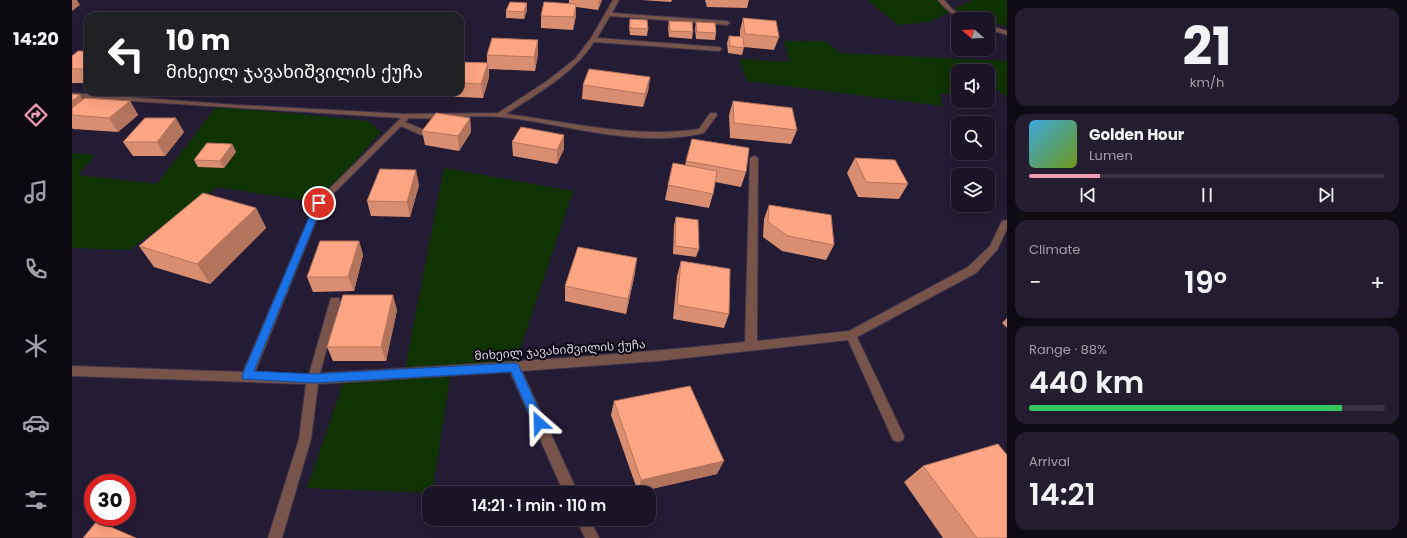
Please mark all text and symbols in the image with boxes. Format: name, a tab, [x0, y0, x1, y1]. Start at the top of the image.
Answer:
text: 21	[1182, 10, 1232, 83]
north arrow	[951, 12, 995, 56]
map controls	[951, 12, 995, 212]
text: 10 m	[166, 21, 230, 60]
text: 14:20	[13, 26, 59, 51]
icon: left	[100, 28, 152, 80]
text: მიხეილ ჯავახიშვილის ქუჩა	[166, 59, 423, 84]
button: sound	[951, 64, 995, 108]
text: km/h	[1190, 73, 1224, 92]
icon: directions	[22, 101, 50, 129]
button: search	[951, 116, 995, 160]
text: Golden Hour	[1089, 124, 1184, 145]
text: Lumen	[1089, 146, 1133, 165]
button: layers	[951, 168, 995, 212]
icon: music	[22, 178, 50, 206]
icon: previous	[1077, 184, 1099, 206]
icon: pause	[1196, 184, 1218, 206]
icon: next	[1315, 184, 1337, 206]
pin	[302, 186, 336, 220]
icon: arrive	[308, 192, 330, 214]
text: Climate	[1029, 240, 1080, 259]
icon: phone	[22, 255, 50, 283]
text: 19°	[1184, 261, 1227, 304]
text: −	[1029, 267, 1041, 298]
text: +	[1370, 267, 1385, 298]
icon: climate	[22, 332, 50, 360]
street label: მიხეილ ჯავახიშვილის ქუჩა	[474, 335, 646, 364]
text: Range · 88%	[1029, 340, 1107, 359]
text: 440 km	[1029, 361, 1144, 404]
position arrow	[518, 402, 560, 444]
icon: car	[22, 409, 50, 437]
text: Arrival	[1029, 452, 1070, 471]
text: 14:21	[1029, 473, 1096, 516]
speed limit sign: 30	[84, 474, 136, 526]
icon: filters	[22, 486, 50, 514]
text: 14:21 · 1 min · 110 m	[472, 495, 606, 516]

